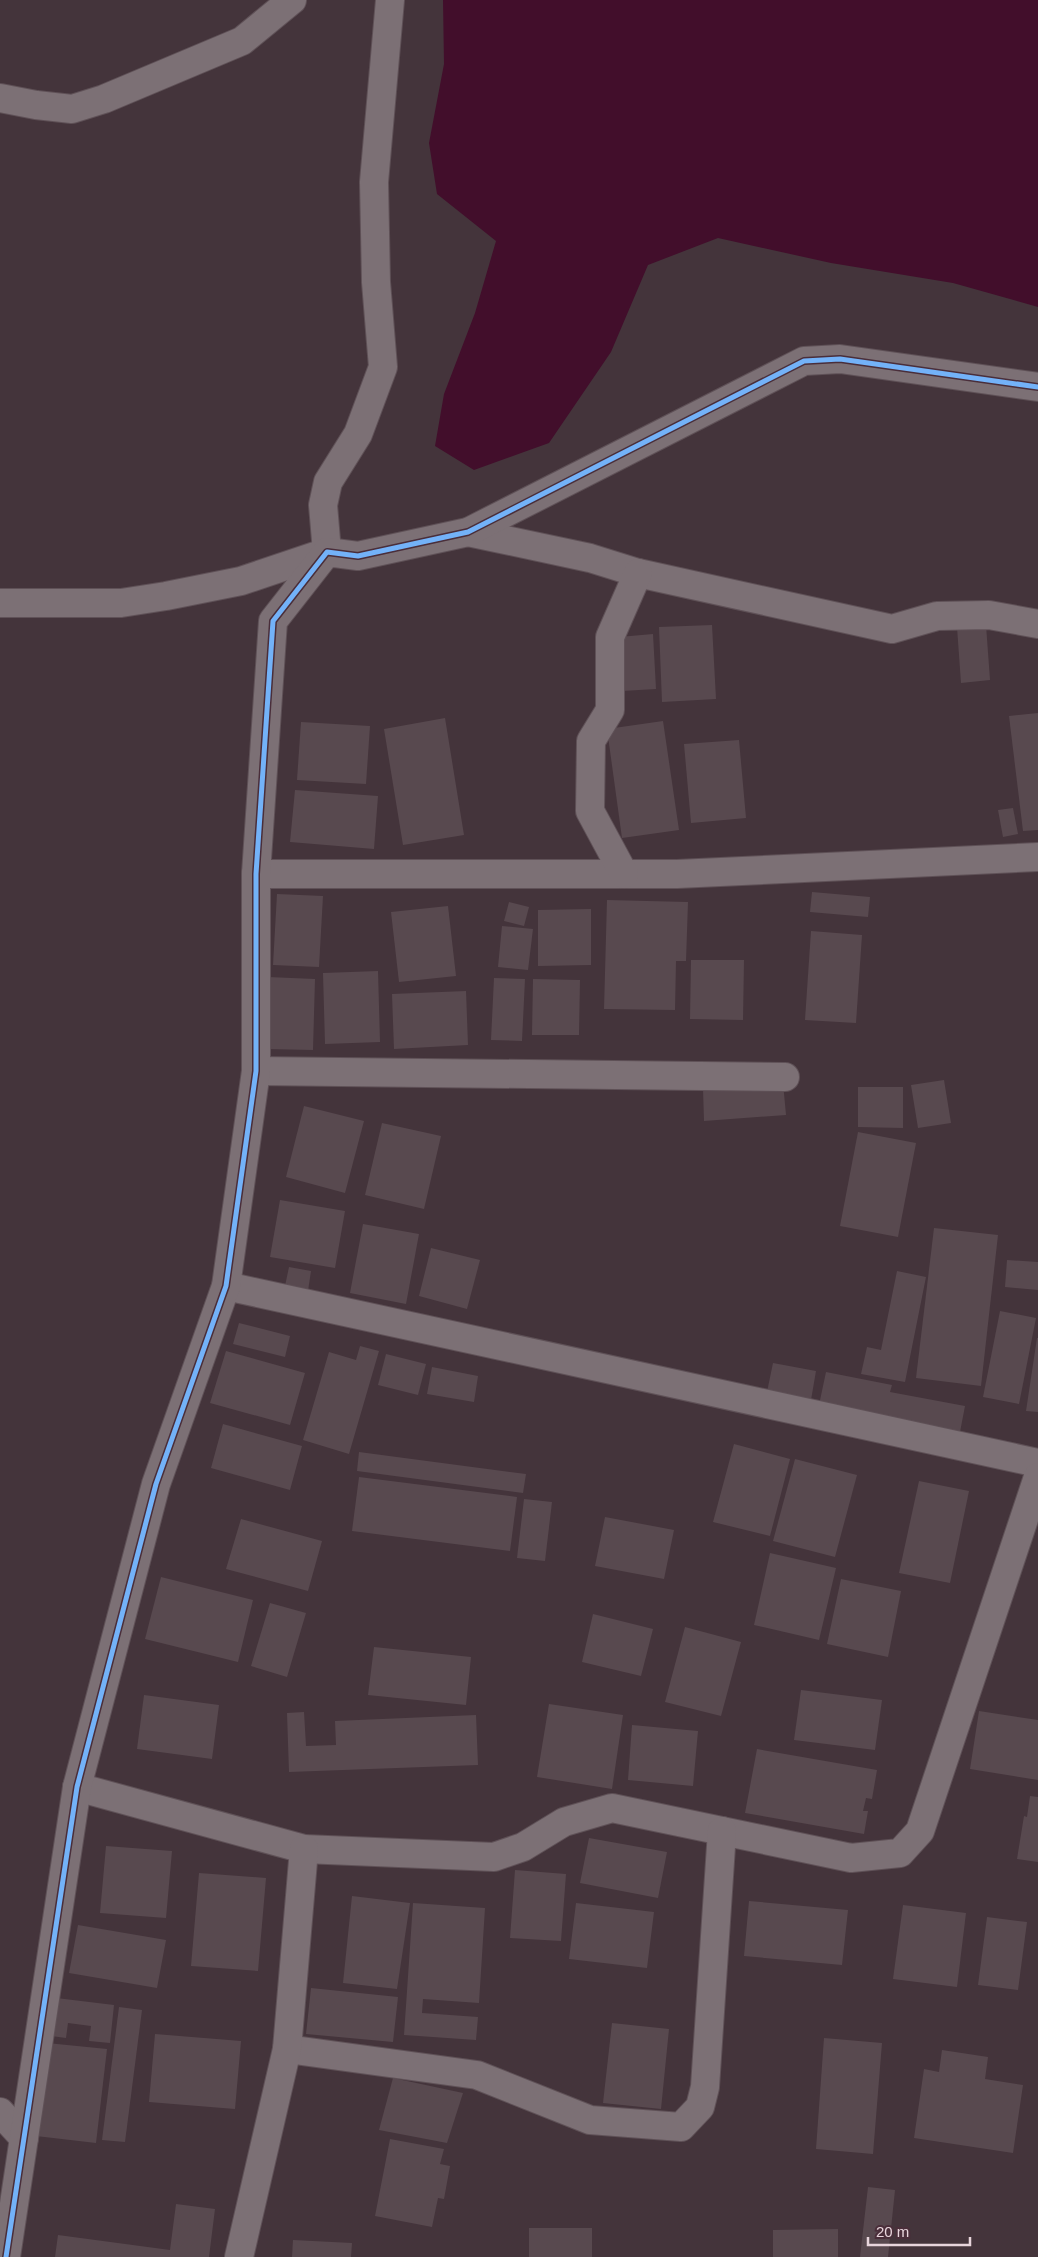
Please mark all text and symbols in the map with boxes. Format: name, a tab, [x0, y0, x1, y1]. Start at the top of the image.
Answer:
scale bar	[868, 2214, 970, 2246]
text: 20 m	[876, 2223, 909, 2240]

